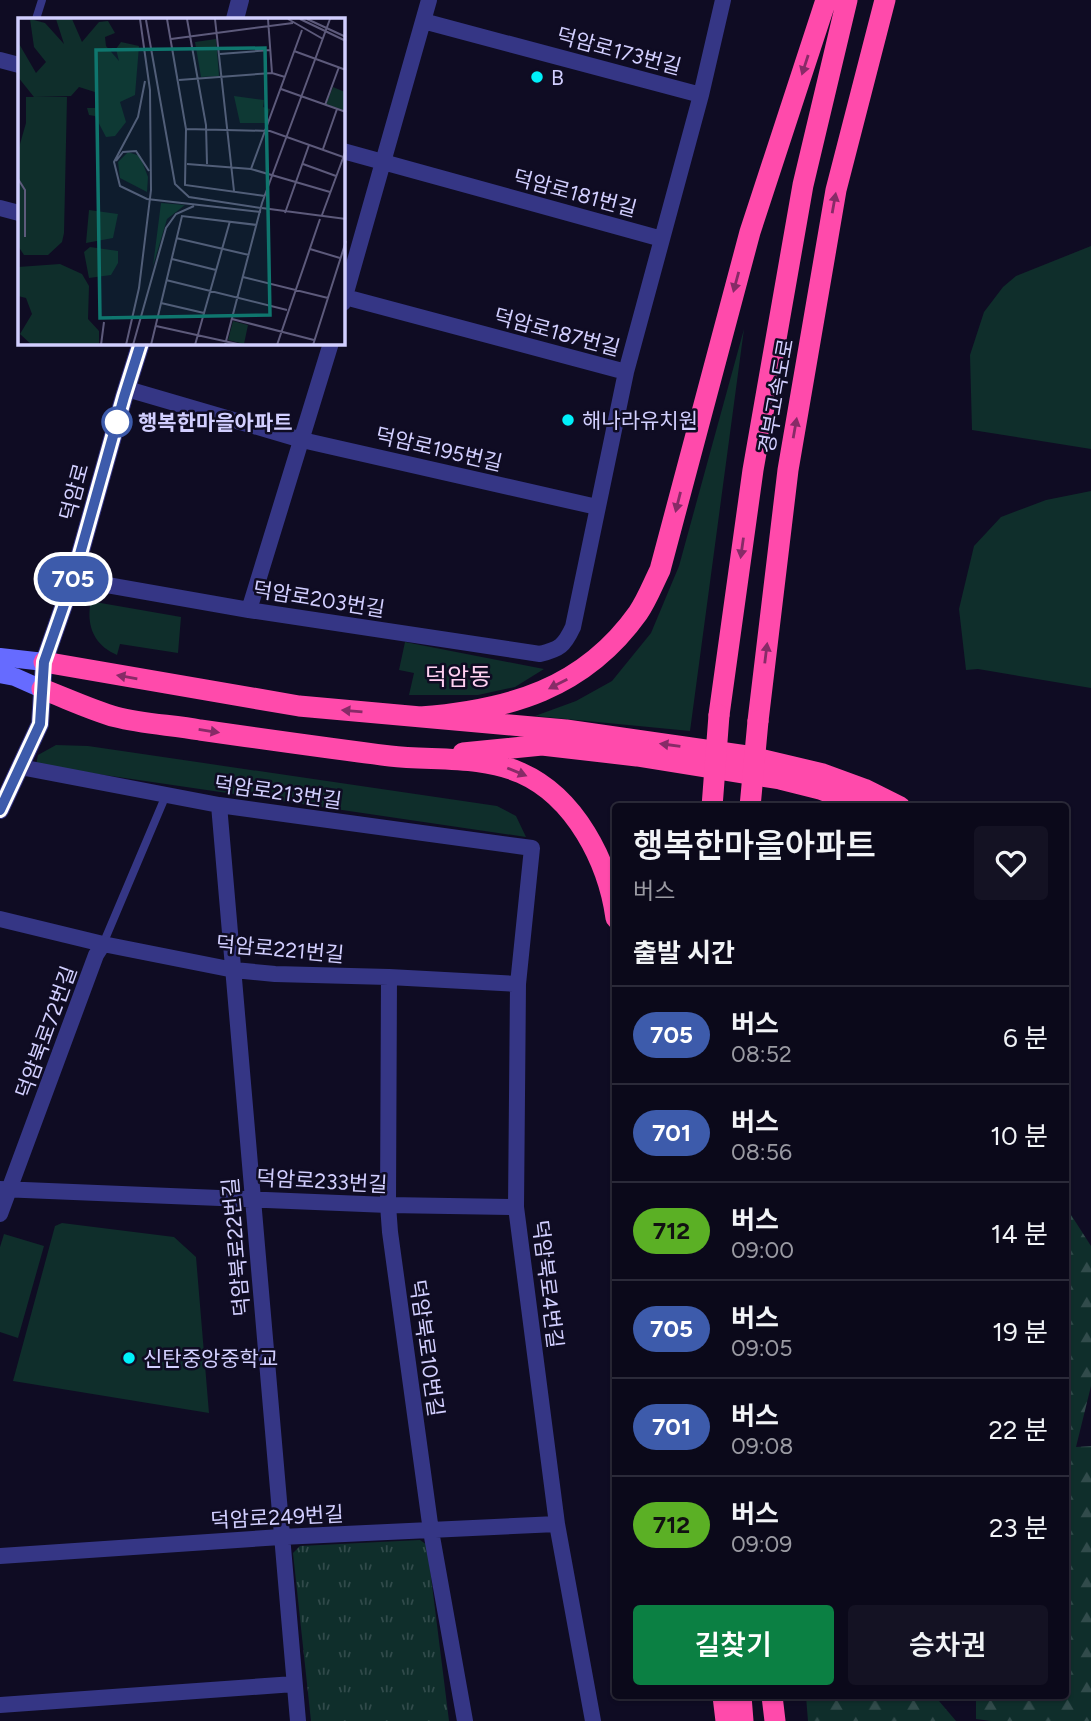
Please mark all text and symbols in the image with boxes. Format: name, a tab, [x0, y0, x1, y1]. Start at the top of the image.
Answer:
inset map	[18, 18, 345, 345]
street label: 덕암로173번길	[554, 22, 684, 80]
one-way arrow	[799, 54, 810, 75]
place label: B	[551, 65, 564, 90]
marker: B	[529, 69, 545, 85]
street label: 덕암로181번길	[511, 165, 639, 221]
one-way arrow	[829, 192, 840, 214]
one-way arrow	[731, 271, 741, 292]
street label: 덕암로187번길	[491, 303, 623, 361]
street label: 경부고속도로	[754, 337, 798, 455]
marker: 행복한마을아파트	[102, 407, 132, 437]
place label: 해나라유치원	[582, 408, 698, 433]
place label: 행복한마을아파트	[138, 410, 293, 435]
marker: 해나라유치원	[560, 412, 576, 428]
one-way arrow	[790, 417, 801, 439]
street label: 덕암로195번길	[373, 422, 505, 476]
street label: 덕암로	[54, 461, 94, 523]
one-way arrow	[672, 491, 683, 513]
one-way arrow	[737, 537, 748, 559]
line badge: 705	[33, 556, 113, 602]
text: 705	[52, 564, 94, 593]
street label: 덕암로203번길	[251, 576, 387, 622]
one-way arrow	[761, 642, 772, 664]
district label: 덕암동	[425, 662, 491, 691]
one-way arrow	[116, 671, 138, 682]
one-way arrow	[548, 679, 568, 690]
one-way arrow	[341, 705, 363, 716]
one-way arrow	[198, 726, 220, 737]
one-way arrow	[659, 739, 681, 750]
one-way arrow	[507, 767, 528, 778]
street label: 덕암로213번길	[213, 771, 343, 813]
text: 행복한마을아파트	[633, 826, 876, 865]
button: heart	[974, 826, 1048, 900]
text: 버스	[633, 877, 675, 905]
street label: 덕암로221번길	[215, 931, 345, 967]
text: 출발 시간	[633, 937, 735, 969]
street label: 덕암북로72번길	[10, 962, 82, 1102]
text: 버스	[731, 1008, 779, 1040]
text: 705	[650, 1020, 693, 1049]
text: 6 분	[1003, 1022, 1048, 1054]
text: 08:52	[731, 1040, 792, 1068]
text: 버스	[731, 1106, 779, 1138]
text: 701	[652, 1118, 691, 1147]
text: 10 분	[990, 1120, 1048, 1152]
text: 08:56	[731, 1138, 792, 1166]
street label: 덕암로233번길	[256, 1165, 388, 1197]
street label: 덕암북로22번길	[217, 1176, 255, 1318]
text: 버스	[731, 1204, 779, 1236]
text: 712	[653, 1216, 690, 1245]
street label: 덕암북로4번길	[528, 1218, 568, 1350]
text: 14 분	[991, 1218, 1048, 1250]
text: 09:00	[731, 1236, 794, 1264]
street label: 덕암북로10번길	[405, 1278, 449, 1418]
text: 버스	[731, 1302, 779, 1334]
text: 705	[650, 1314, 693, 1343]
text: 19 분	[992, 1316, 1048, 1348]
text: 09:05	[731, 1334, 793, 1362]
place label: 신탄중앙중학교	[143, 1346, 278, 1371]
marker: 신탄중앙중학교	[121, 1350, 137, 1366]
text: 버스	[731, 1400, 779, 1432]
text: 701	[652, 1412, 691, 1441]
text: 22 분	[989, 1414, 1048, 1446]
text: 09:08	[731, 1432, 793, 1460]
text: 버스	[731, 1498, 779, 1530]
street label: 덕암로249번길	[210, 1501, 344, 1533]
text: 712	[653, 1510, 690, 1539]
text: 23 분	[989, 1512, 1048, 1544]
text: 09:09	[731, 1530, 792, 1558]
button: 길찾기	[633, 1605, 834, 1685]
button: 승차권	[848, 1605, 1048, 1685]

